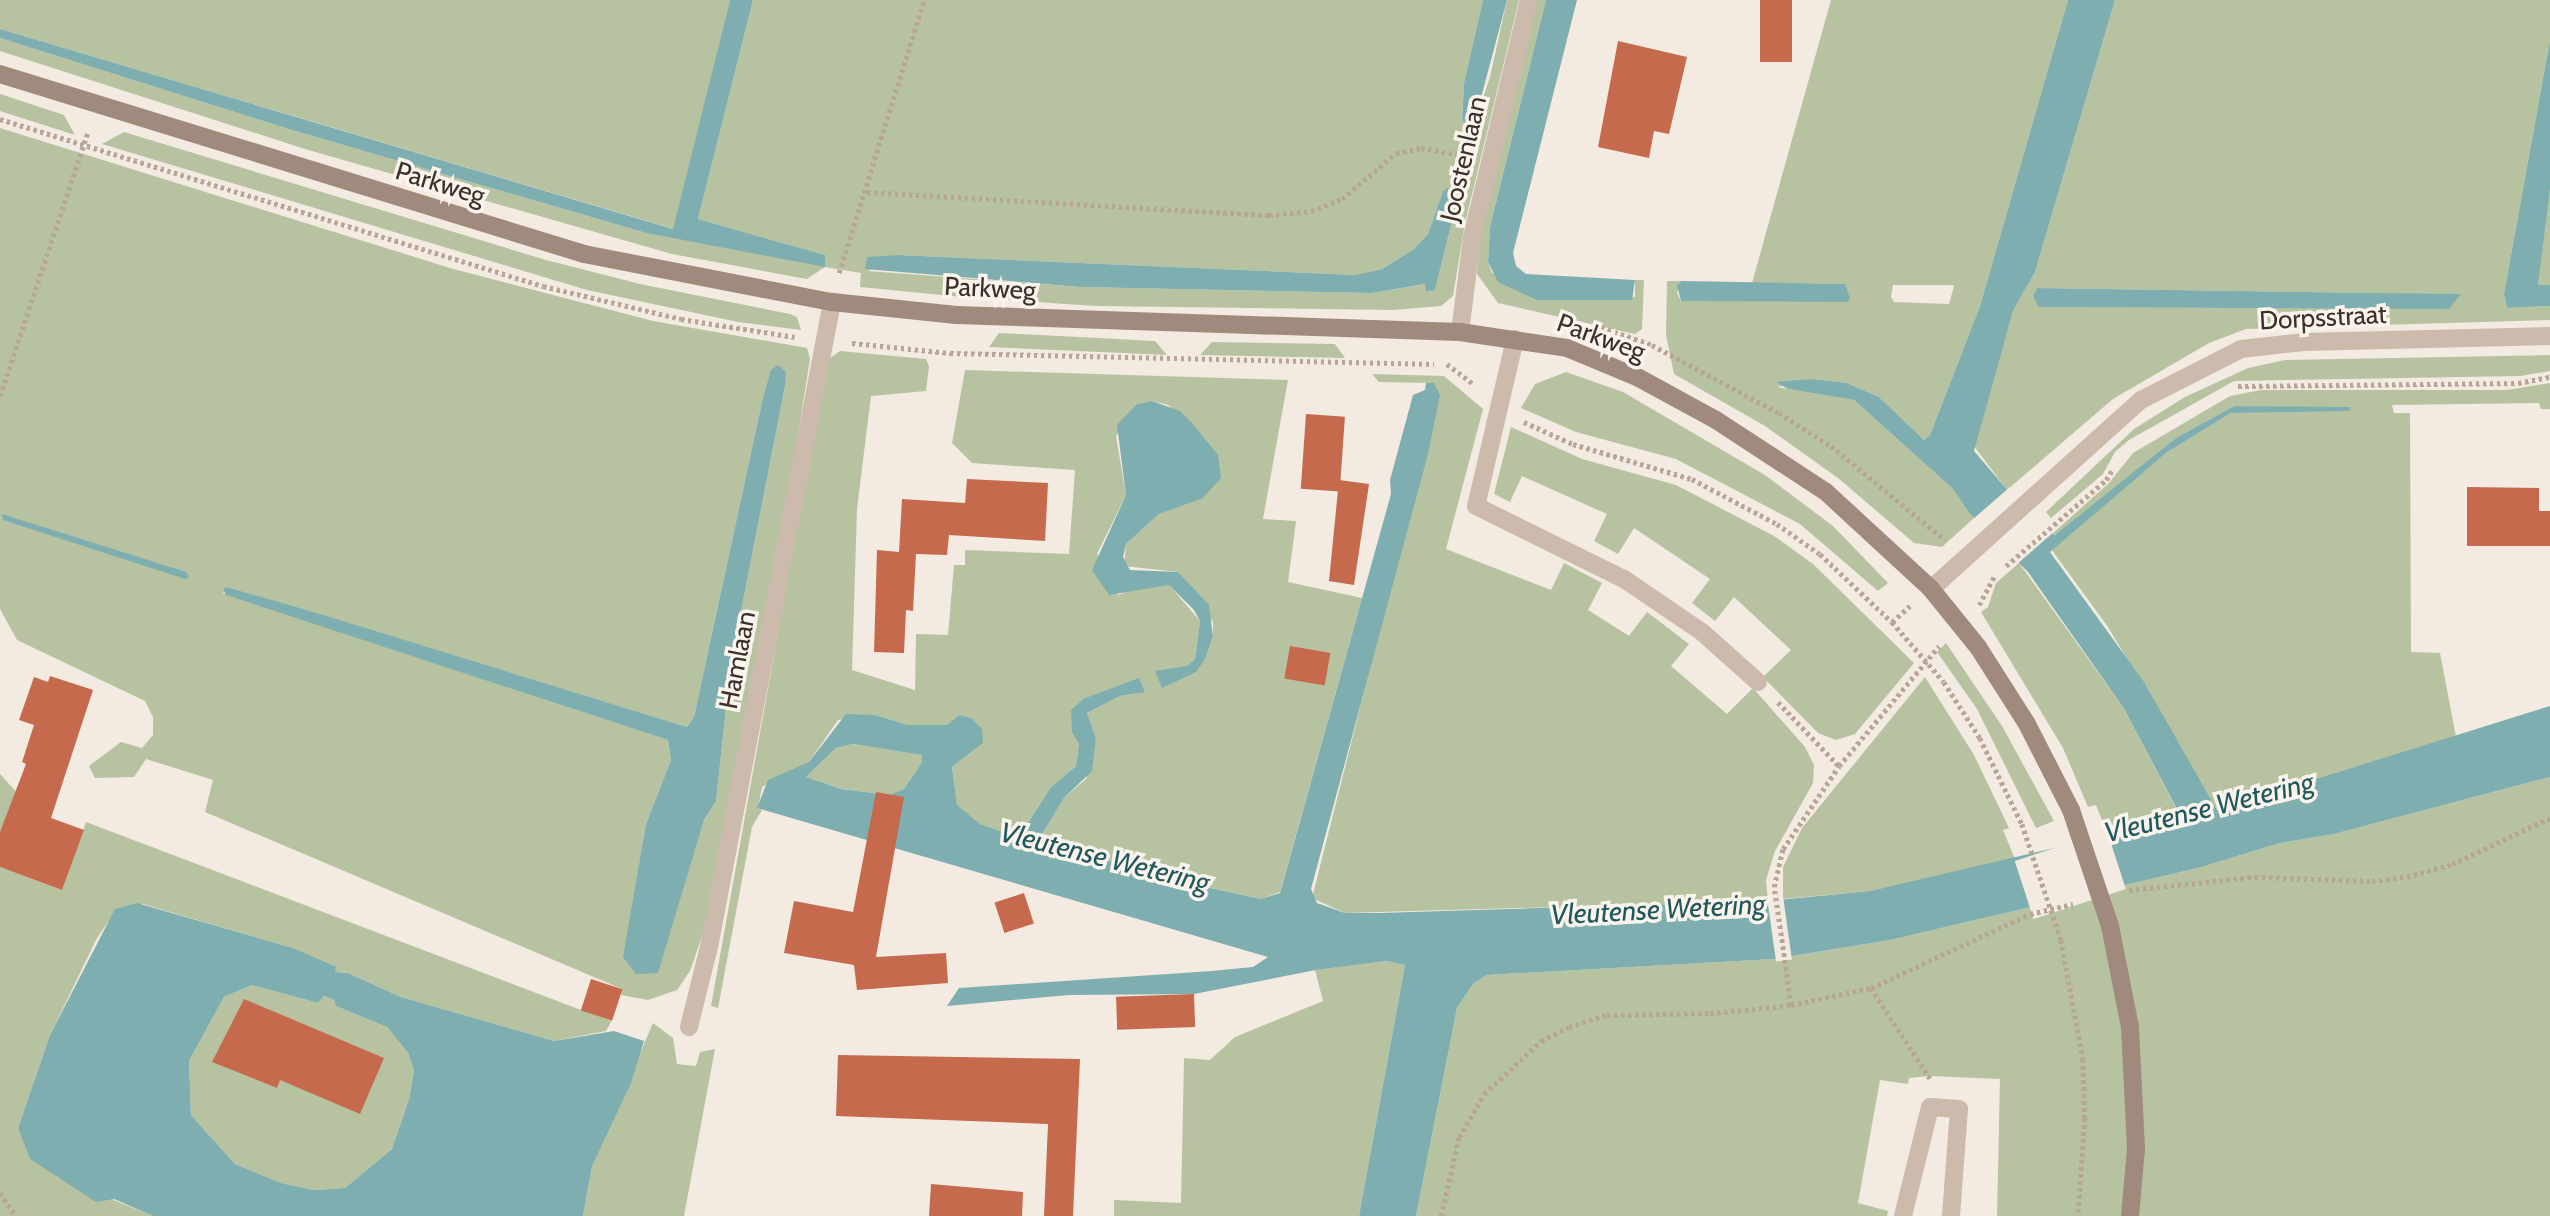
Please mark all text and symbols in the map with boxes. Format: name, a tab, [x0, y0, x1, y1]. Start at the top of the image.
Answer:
street label: Joostenlaan	[1434, 93, 1494, 225]
street label: Parkweg	[392, 156, 488, 212]
street label: Parkweg	[943, 271, 1037, 307]
street label: Dorpsstraat	[2259, 299, 2387, 337]
street label: Parkweg	[1553, 308, 1649, 368]
street label: Hamlaan	[713, 608, 763, 712]
water label: Vleutense Wetering	[2101, 765, 2317, 849]
water label: Vleutense Wetering	[997, 815, 1213, 899]
water label: Vleutense Wetering	[1550, 887, 1766, 931]

